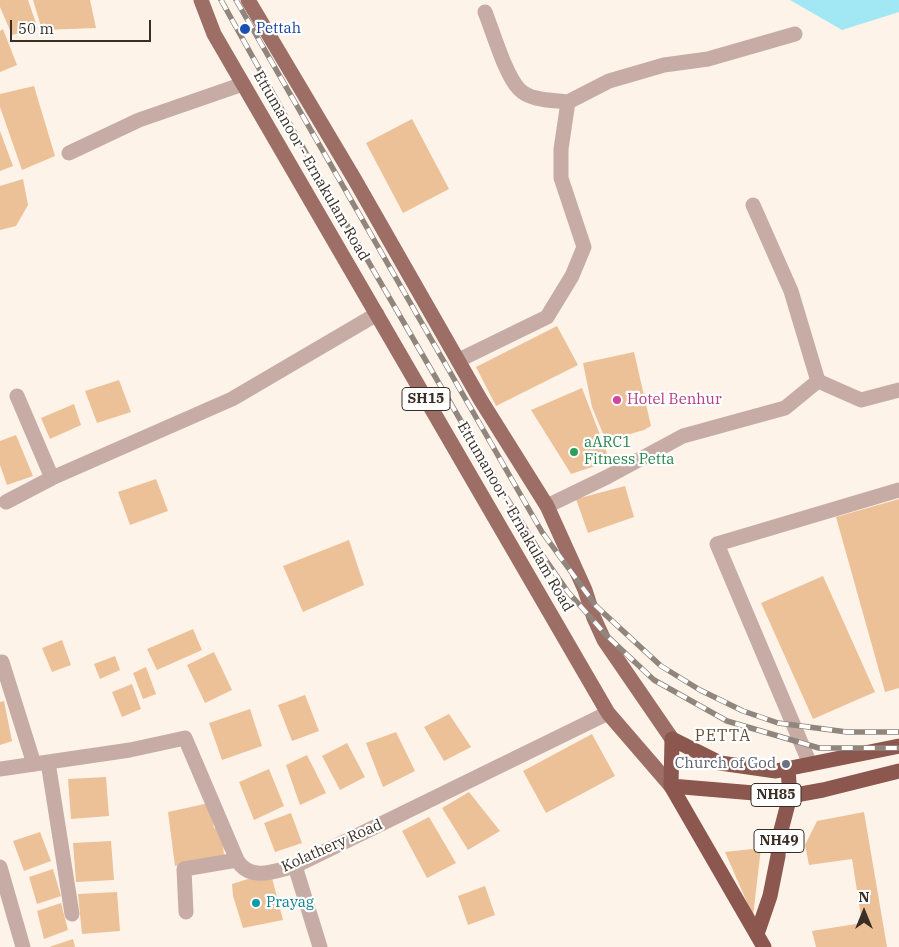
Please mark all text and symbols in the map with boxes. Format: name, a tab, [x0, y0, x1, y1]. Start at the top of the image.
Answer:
scale bar	[12, 10, 154, 42]
text: 50 m	[18, 19, 54, 38]
place label: Pettah	[256, 20, 301, 38]
marker: Pettah	[238, 22, 252, 36]
street label: Ettumanoor - Ernakulam Road	[249, 68, 373, 264]
road number: SH15	[402, 388, 450, 410]
place label: Hotel Benhur	[627, 391, 722, 409]
marker: Hotel Benhur	[611, 394, 623, 406]
street label: Ettumanoor - Ernakulam Road	[453, 419, 577, 615]
place label: aARC1 Fitness Petta	[584, 434, 674, 469]
marker: aARC1 Fitness Petta	[568, 446, 580, 458]
district label: PETTA	[694, 726, 752, 746]
place label: Church of God	[675, 755, 776, 773]
marker: Church of God	[780, 758, 792, 770]
road number: NH85	[751, 784, 801, 806]
street label: Kolathery Road	[279, 816, 385, 876]
road number: NH49	[754, 829, 804, 852]
north arrow	[839, 887, 889, 937]
text: N	[858, 888, 870, 906]
place label: Prayag	[266, 894, 314, 912]
marker: Prayag	[250, 897, 262, 909]

